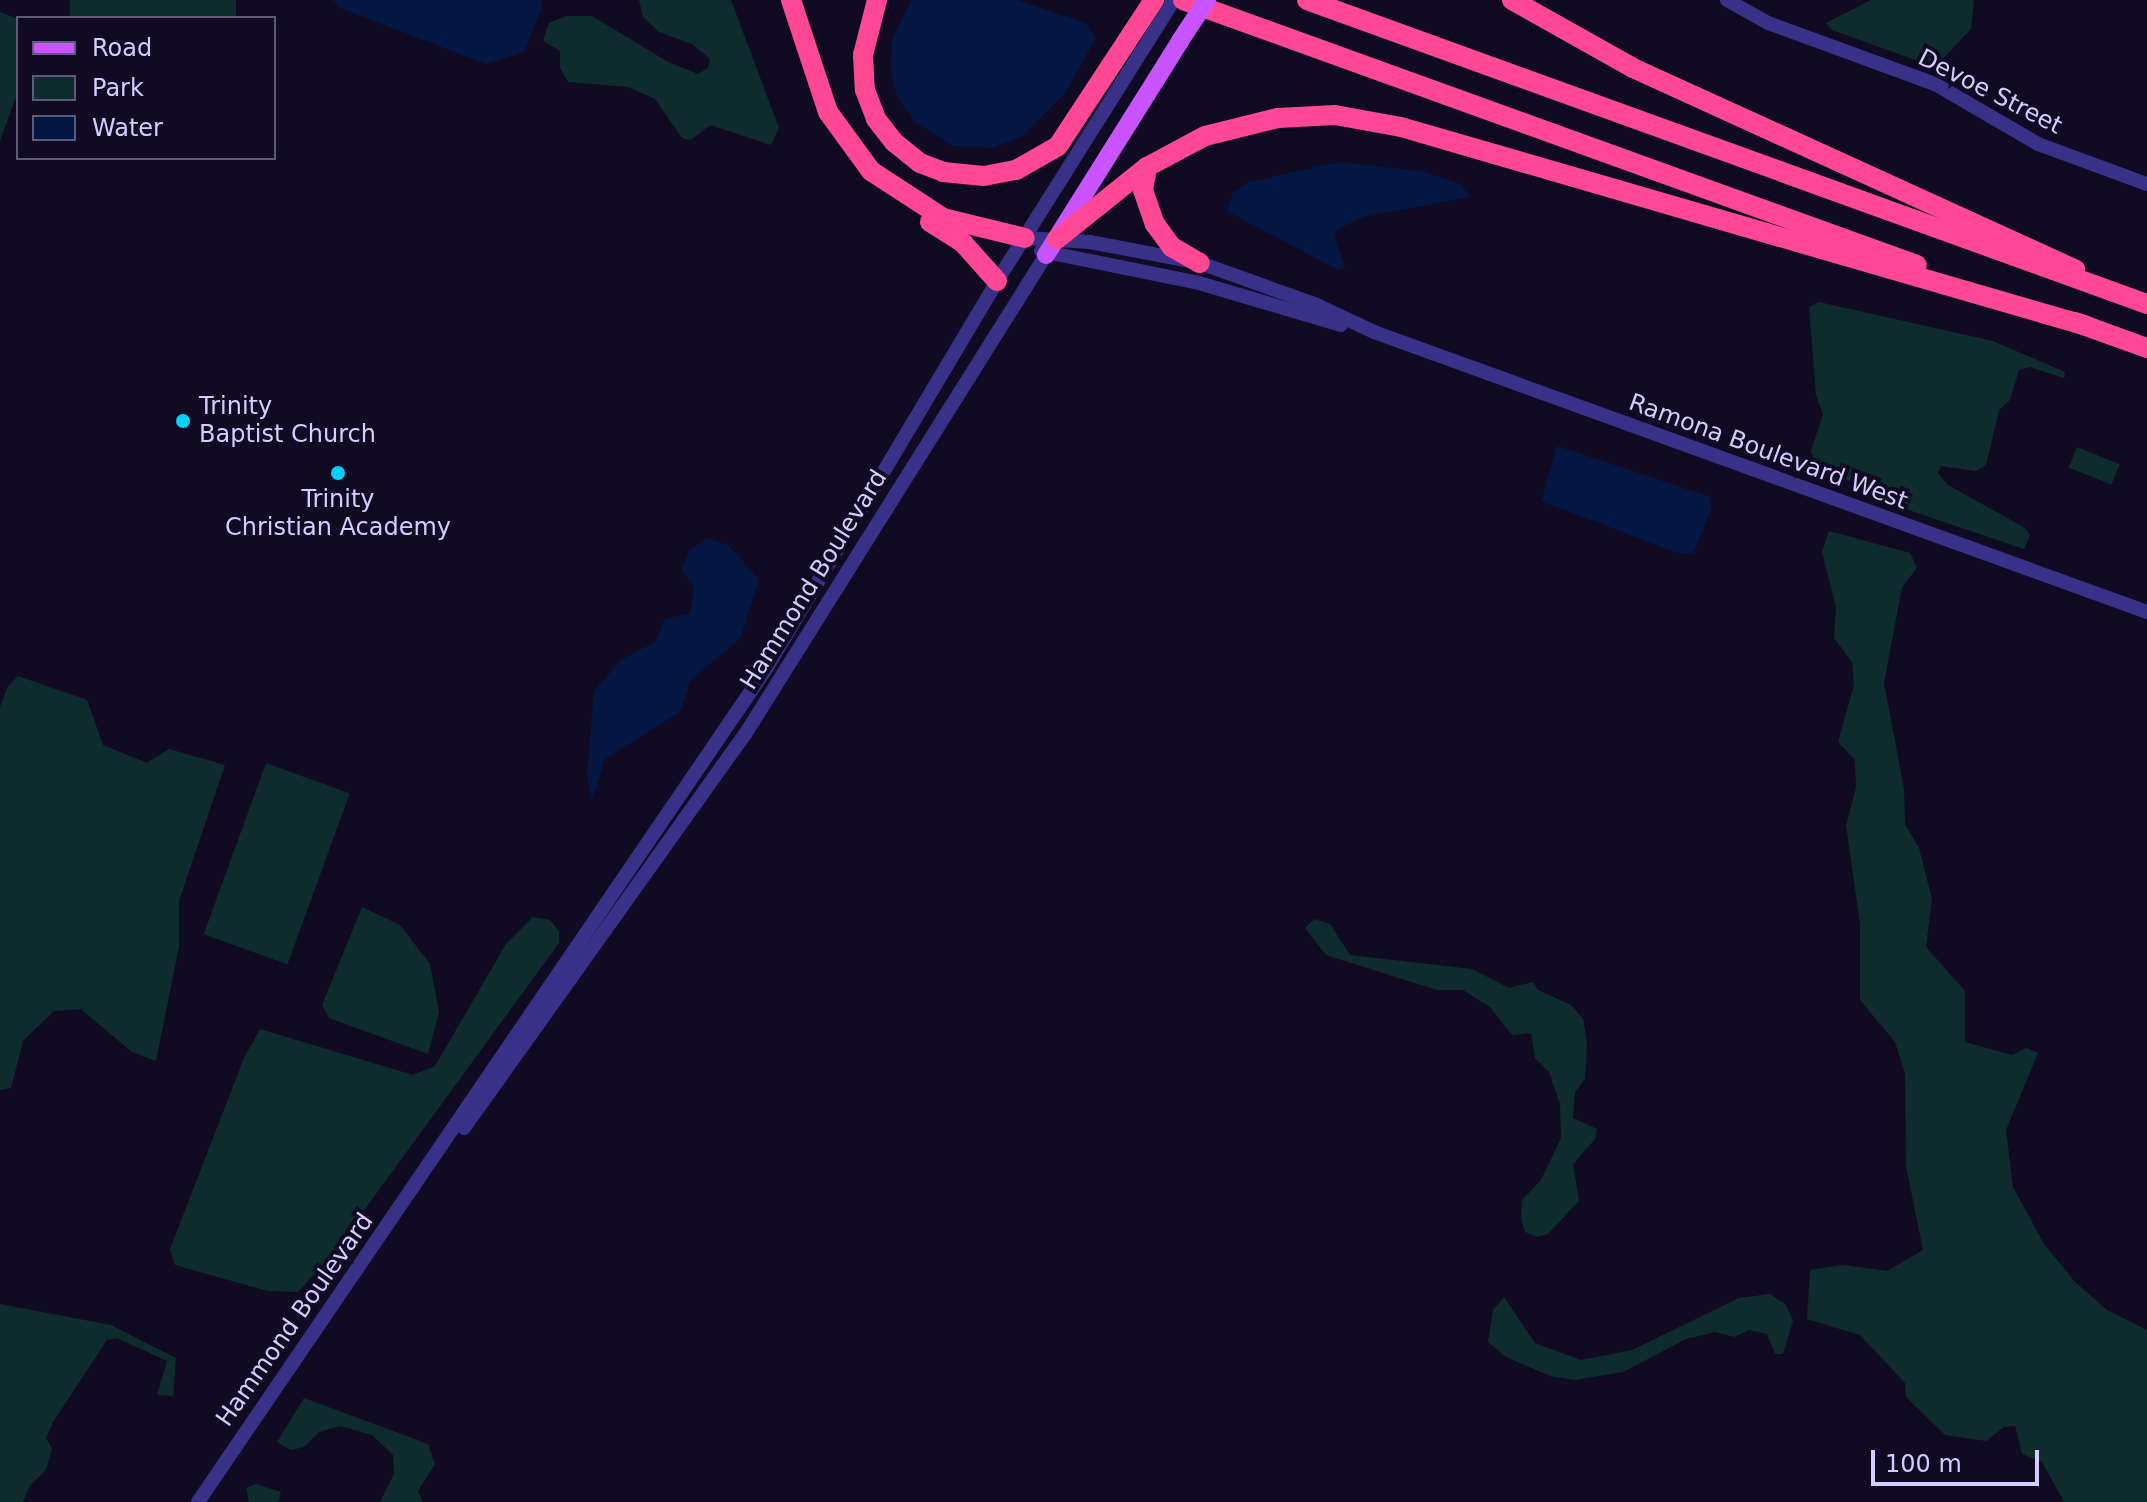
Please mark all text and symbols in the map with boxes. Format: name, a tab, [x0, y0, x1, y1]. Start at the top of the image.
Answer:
legend	[16, 16, 276, 160]
text: Road	[92, 34, 152, 62]
street label: Devoe Street	[1913, 43, 2067, 141]
text: Park	[92, 74, 144, 102]
text: Water	[92, 114, 163, 142]
street label: Ramona Boulevard West	[1625, 388, 1911, 516]
place label: Trinity Baptist Church	[199, 393, 376, 449]
marker: Trinity Baptist Church	[174, 412, 192, 430]
marker: Trinity Christian Academy	[329, 464, 347, 482]
street label: Hammond Boulevard	[735, 465, 893, 695]
place label: Trinity Christian Academy	[225, 486, 451, 542]
street label: Hammond Boulevard	[210, 1208, 380, 1432]
scale bar	[1875, 1434, 2043, 1484]
text: 100 m	[1885, 1450, 1962, 1478]

